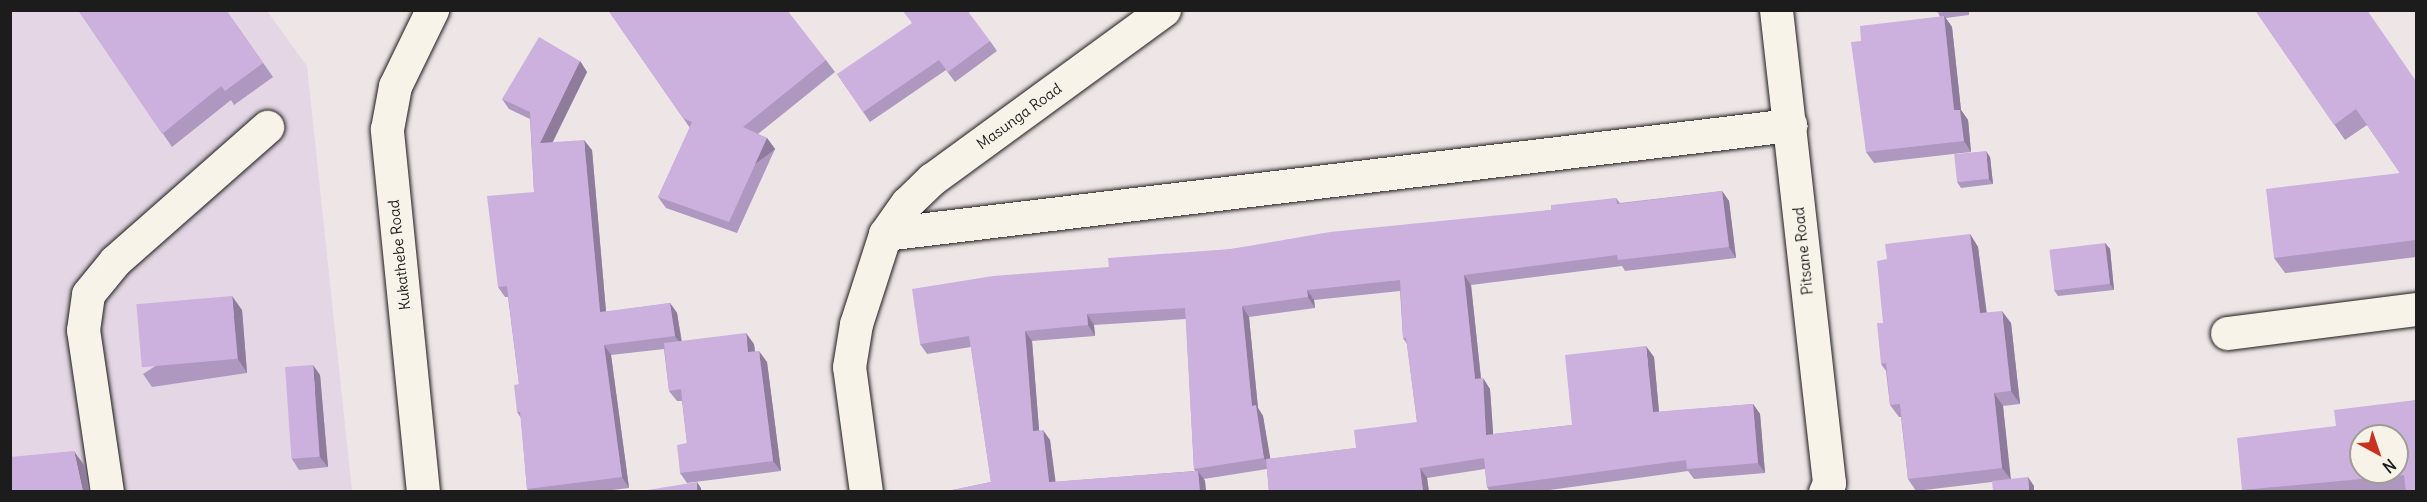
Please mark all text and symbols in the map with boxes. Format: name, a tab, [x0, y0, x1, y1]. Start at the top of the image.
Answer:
street label: Masunga Road	[973, 79, 1065, 153]
street label: Kukathebe Road	[384, 199, 414, 311]
street label: Pitsane Road	[1789, 206, 1817, 296]
north arrow	[2349, 424, 2409, 484]
text: N	[2379, 455, 2400, 477]

